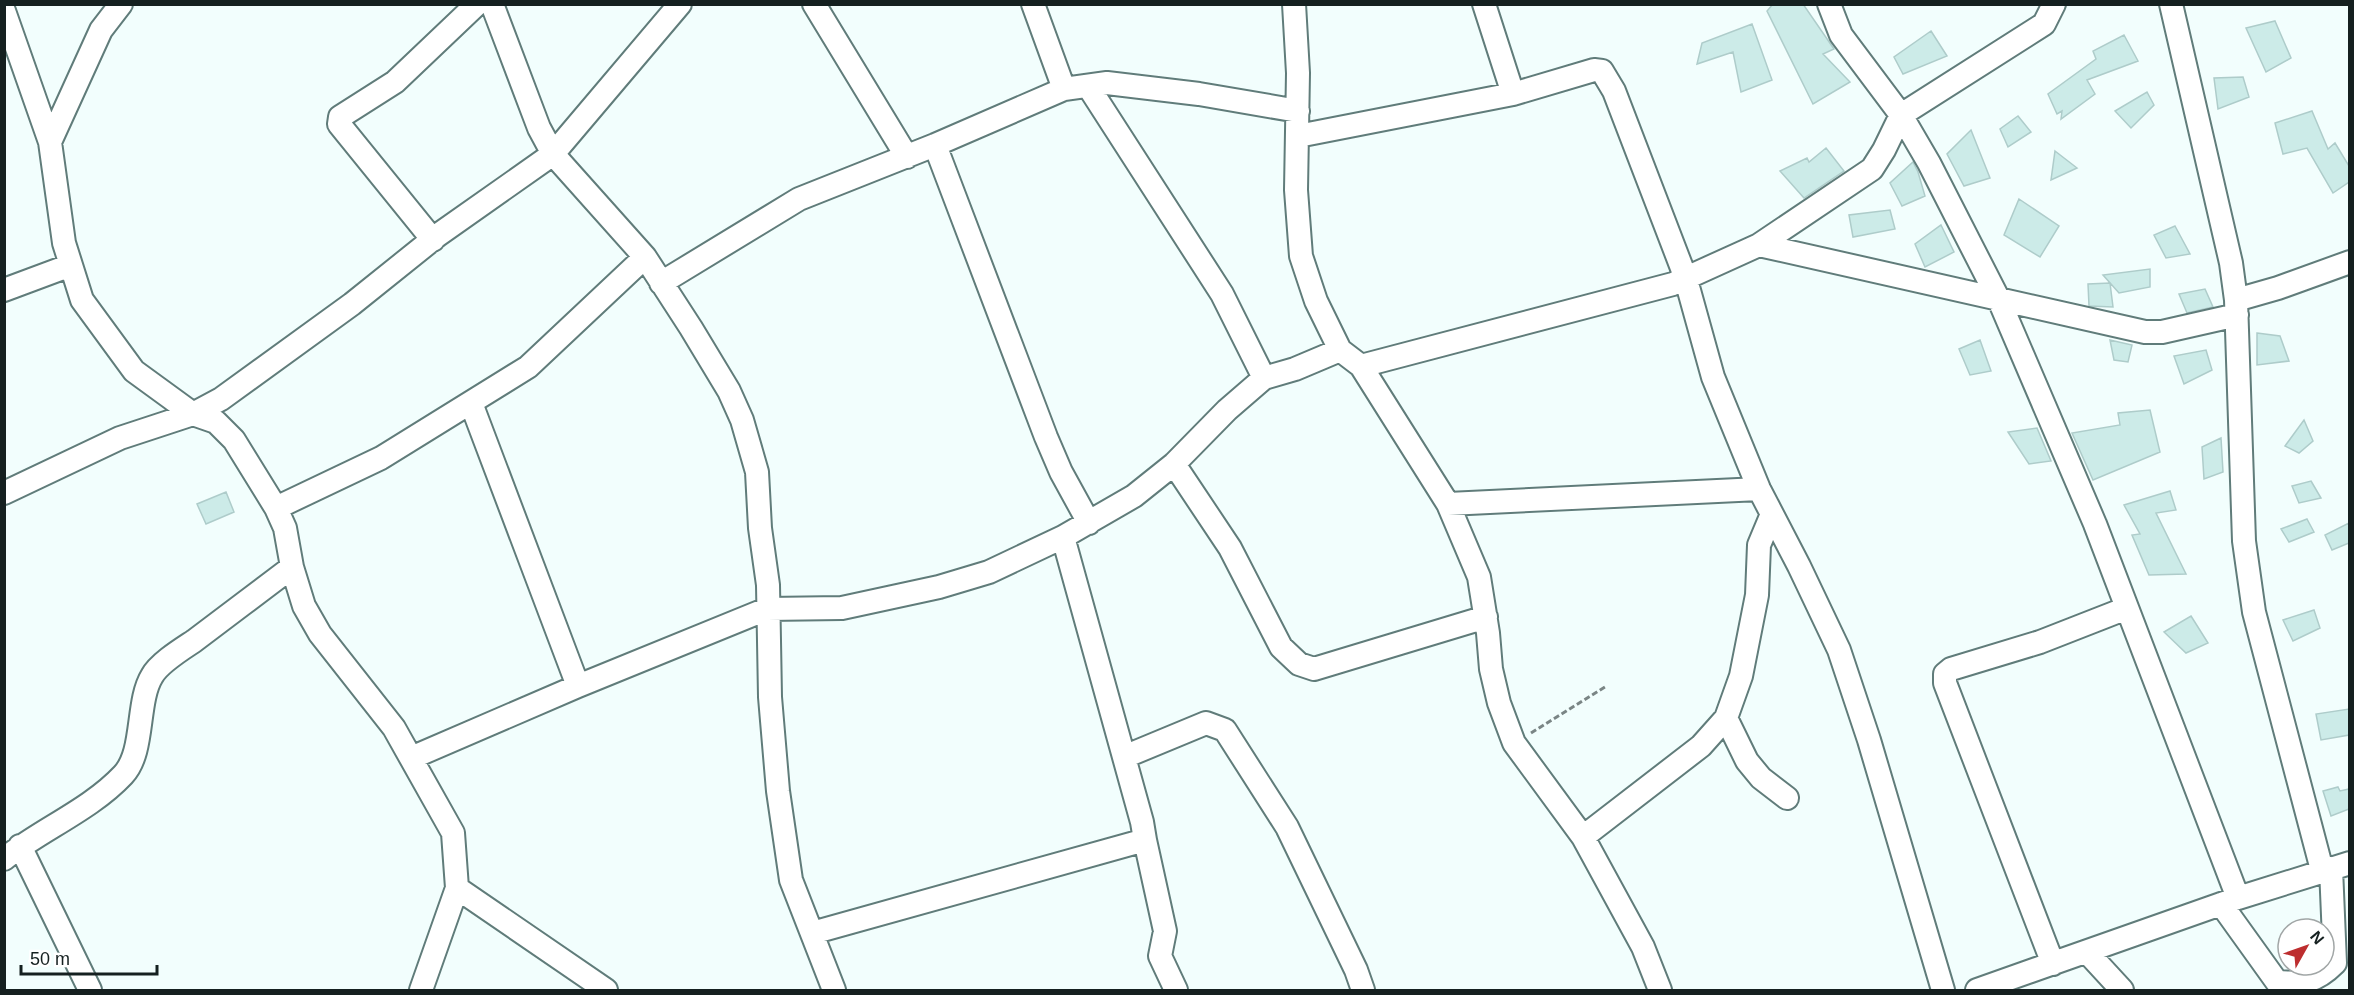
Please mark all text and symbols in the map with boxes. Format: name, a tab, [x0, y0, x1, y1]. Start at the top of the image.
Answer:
north arrow	[2276, 917, 2336, 977]
text: N	[2307, 928, 2327, 948]
scale bar	[21, 938, 158, 976]
text: 50 m	[30, 949, 70, 969]

